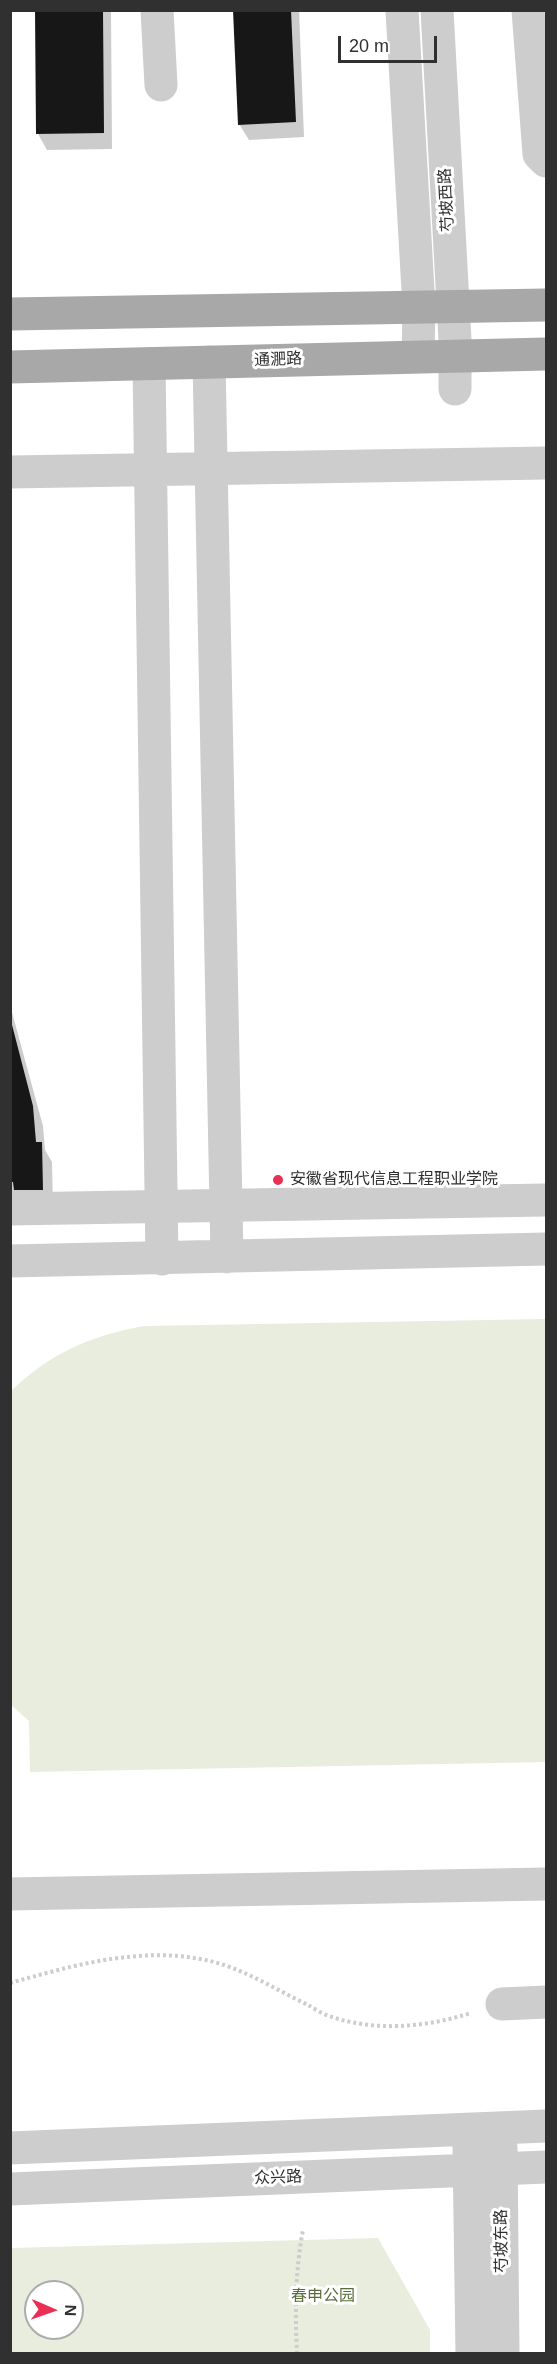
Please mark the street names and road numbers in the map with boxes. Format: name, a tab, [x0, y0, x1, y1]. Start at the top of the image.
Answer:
street label: 芍坡西路	[436, 168, 458, 232]
street label: 通淝路	[254, 350, 302, 370]
street label: 众兴路	[254, 2168, 302, 2188]
street label: 芍坡东路	[492, 2209, 512, 2273]

